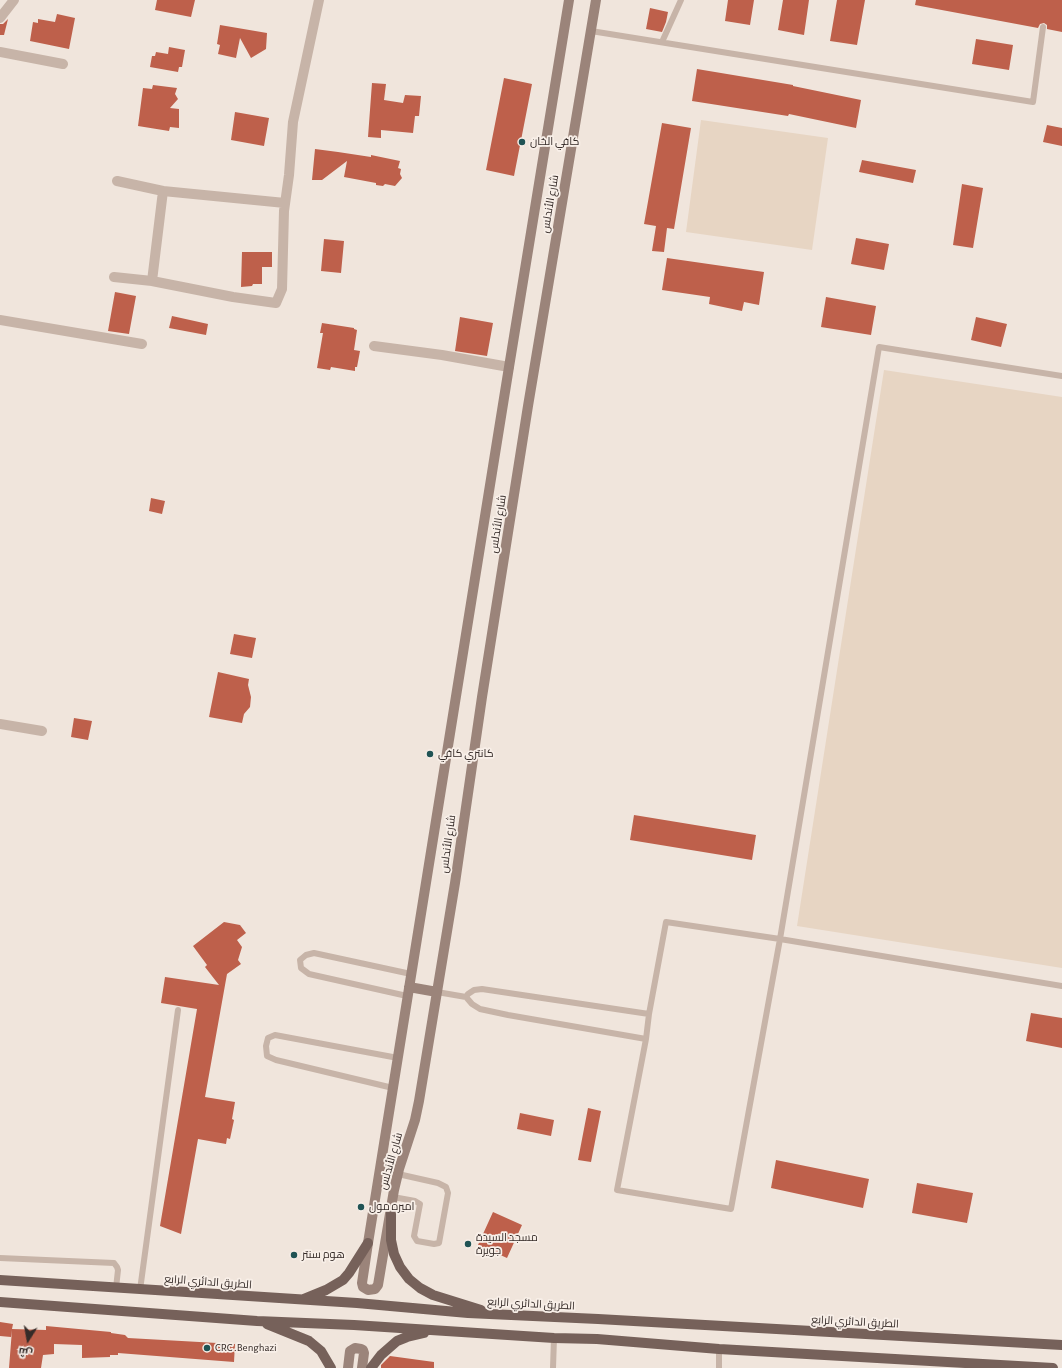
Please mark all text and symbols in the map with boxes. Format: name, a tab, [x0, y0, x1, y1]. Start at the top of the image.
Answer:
place label: كافي الخان	[530, 135, 579, 149]
marker: كافي الخان	[517, 137, 527, 147]
street label: شارع الأندلس	[538, 174, 562, 234]
street label: شارع الأندلس	[487, 494, 509, 554]
place label: كانتري كافي	[438, 747, 494, 761]
marker: كانتري كافي	[425, 749, 435, 759]
street label: شارع الأندلس	[437, 814, 459, 874]
street label: شارع الأندلس	[377, 1131, 405, 1191]
place label: اميره مول	[369, 1200, 415, 1214]
marker: اميره مول	[356, 1202, 366, 1212]
place label: مسجد السيدة جويرة	[476, 1231, 538, 1257]
marker: مسجد السيدة جويرة	[463, 1239, 473, 1249]
place label: هوم سنتر	[302, 1248, 345, 1262]
marker: هوم سنتر	[289, 1250, 299, 1260]
street label: الطريق الدائري الرابع	[164, 1272, 252, 1292]
street label: الطريق الدائري الرابع	[487, 1295, 575, 1313]
street label: الطريق الدائري الرابع	[811, 1313, 899, 1331]
north arrow	[8, 1320, 48, 1360]
place label: CRC .Benghazi	[215, 1341, 277, 1355]
marker: CRC .Benghazi	[202, 1343, 212, 1353]
text: ش	[18, 1346, 34, 1359]

